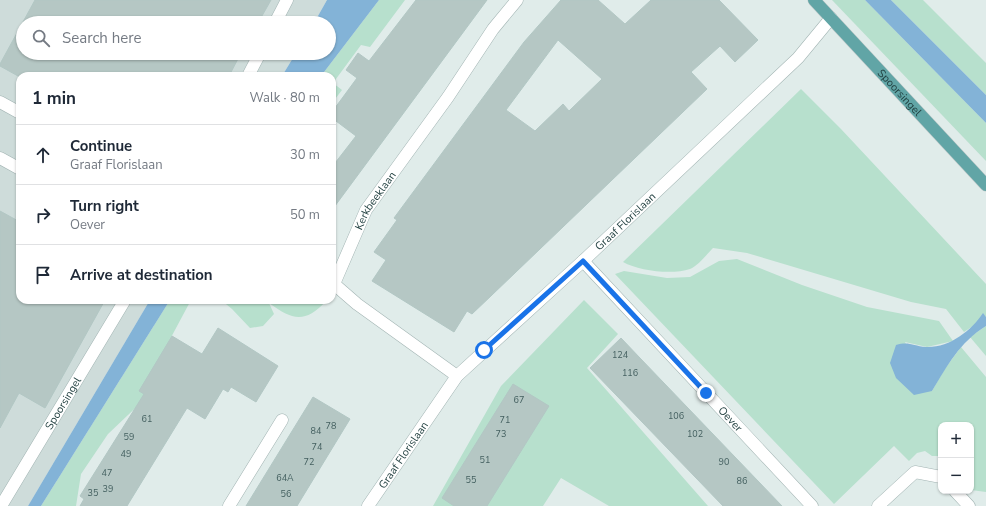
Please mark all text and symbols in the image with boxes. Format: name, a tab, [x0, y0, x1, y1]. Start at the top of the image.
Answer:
search box	[16, 16, 336, 60]
icon: search	[30, 27, 52, 49]
text: Search here	[62, 28, 142, 48]
street label: Spoorsingel	[874, 66, 926, 120]
text: 1 min	[32, 87, 76, 110]
text: Walk · 80 m	[249, 89, 320, 107]
text: Continue	[70, 136, 132, 156]
icon: ahead	[32, 144, 54, 166]
text: 30 m	[290, 146, 320, 164]
text: Graaf Florislaan	[70, 156, 163, 174]
street label: Kerkbeeklaan	[351, 169, 400, 232]
street label: Graaf Florislaan	[592, 189, 659, 254]
text: Turn right	[70, 196, 139, 216]
icon: right	[32, 204, 54, 226]
text: 50 m	[290, 206, 320, 224]
text: Oever	[70, 216, 105, 234]
icon: arrive	[32, 264, 54, 286]
text: Arrive at destination	[70, 265, 213, 285]
route start	[475, 341, 493, 359]
house number: 124	[612, 349, 629, 361]
house number: 116	[622, 367, 638, 379]
street label: Spoorsingel	[42, 374, 85, 433]
route end	[697, 384, 715, 402]
house number: 67	[514, 394, 524, 406]
street label: Oever	[715, 403, 746, 435]
house number: 106	[668, 410, 684, 422]
house number: 61	[142, 413, 152, 425]
house number: 71	[500, 414, 510, 426]
street label: Graaf Florislaan	[375, 419, 432, 492]
house number: 78	[326, 420, 336, 432]
map controls	[938, 422, 974, 494]
button: +	[938, 422, 974, 458]
house number: 84	[311, 425, 322, 437]
house number: 73	[496, 428, 506, 440]
house number: 102	[687, 428, 703, 440]
house number: 59	[124, 431, 134, 443]
house number: 74	[312, 441, 323, 453]
house number: 49	[121, 448, 131, 460]
house number: 51	[480, 454, 490, 466]
house number: 72	[304, 456, 314, 468]
house number: 90	[719, 456, 729, 468]
button: −	[938, 458, 974, 494]
house number: 47	[102, 467, 112, 479]
house number: 64A	[276, 472, 294, 484]
house number: 55	[466, 474, 476, 486]
house number: 86	[737, 475, 747, 487]
house number: 39	[103, 483, 113, 495]
house number: 35	[88, 487, 98, 499]
house number: 56	[281, 488, 291, 500]

